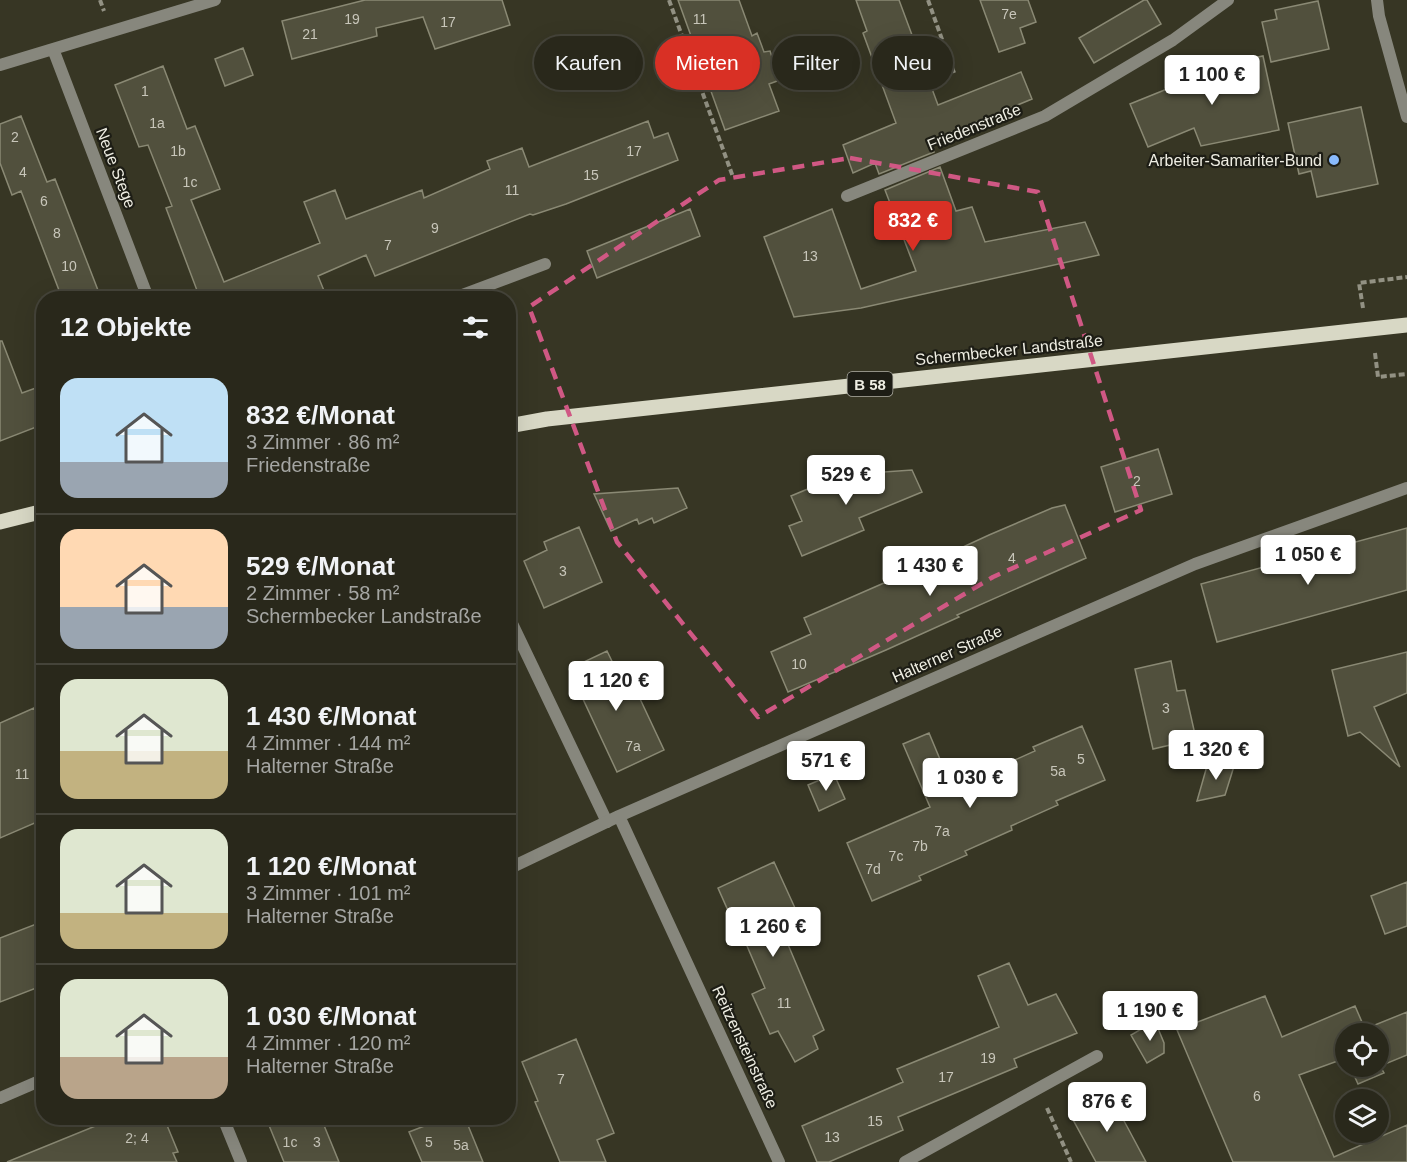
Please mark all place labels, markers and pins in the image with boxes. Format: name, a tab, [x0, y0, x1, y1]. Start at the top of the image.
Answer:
pin: 1 100 €	[1157, 55, 1267, 106]
place label: Arbeiter-Samariter-Bund	[1149, 152, 1322, 169]
marker: Arbeiter-Samariter-Bund	[1327, 153, 1341, 167]
pin: 832 €	[871, 201, 955, 252]
pin: 529 €	[804, 455, 888, 506]
pin: 1 050 €	[1253, 535, 1363, 586]
pin: 1 430 €	[875, 546, 985, 597]
pin: 1 120 €	[561, 661, 671, 712]
pin: 1 320 €	[1161, 730, 1271, 781]
pin: 571 €	[784, 741, 868, 792]
pin: 1 030 €	[915, 758, 1025, 809]
pin: 1 260 €	[718, 907, 828, 958]
pin: 1 190 €	[1095, 991, 1205, 1042]
pin: 876 €	[1065, 1082, 1149, 1133]

